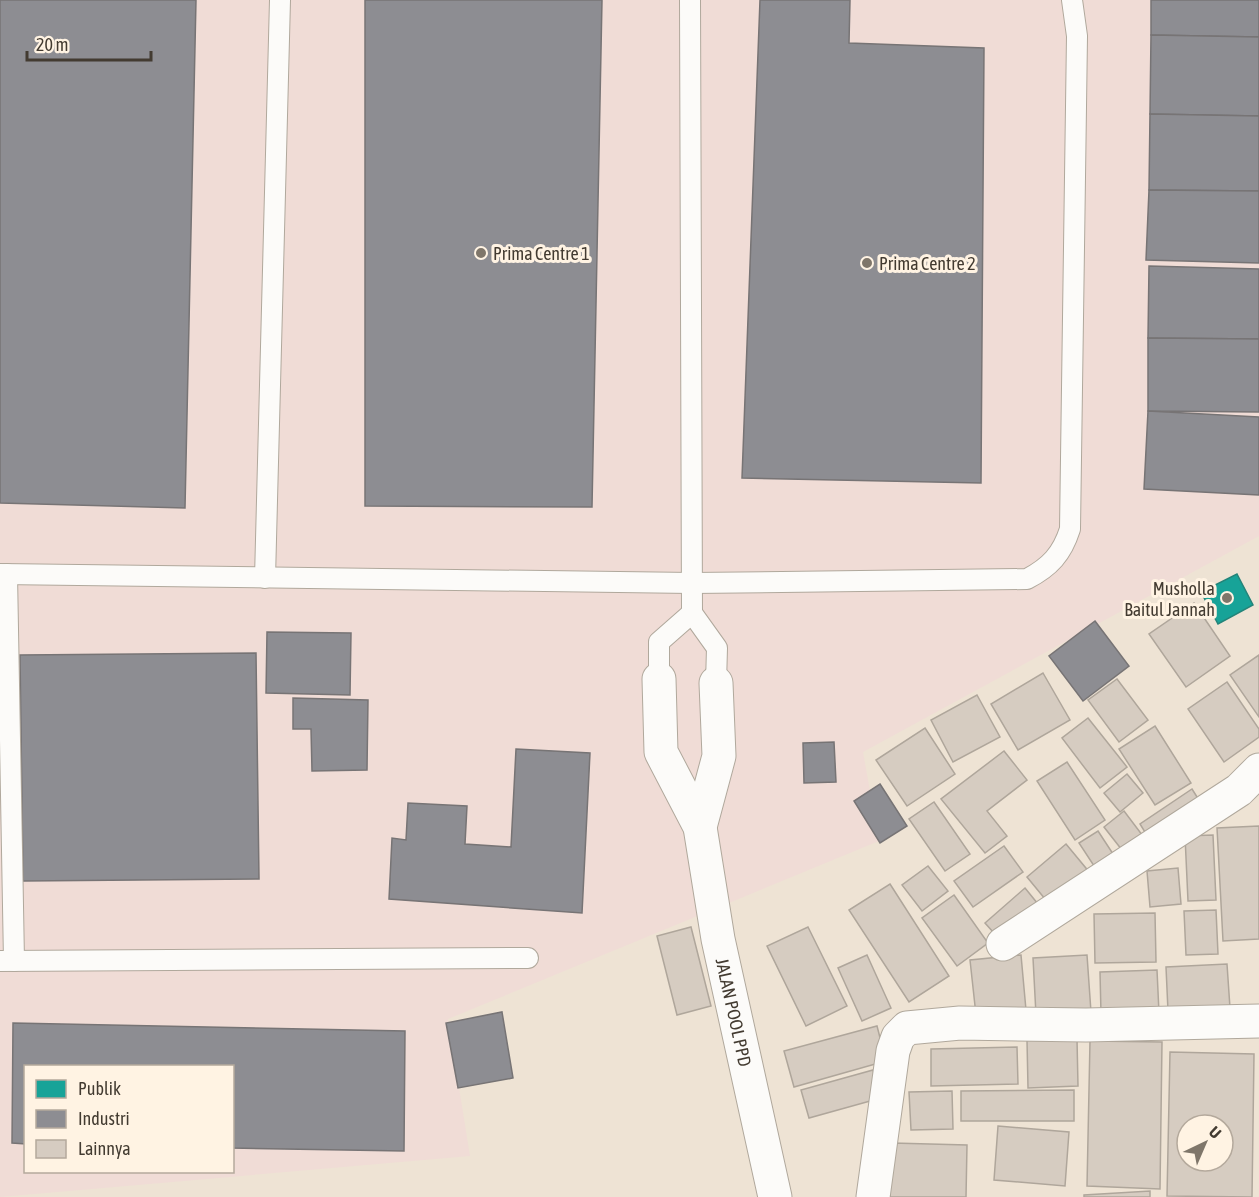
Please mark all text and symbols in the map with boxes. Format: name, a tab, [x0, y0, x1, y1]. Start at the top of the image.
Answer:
scale bar	[27, 24, 152, 62]
text: 20 m	[36, 34, 68, 55]
place label: Prima Centre 1	[493, 243, 590, 264]
marker: Prima Centre 1	[474, 246, 488, 260]
place label: Prima Centre 2	[879, 253, 976, 274]
marker: Prima Centre 2	[860, 256, 874, 270]
place label: Musholla Baitul Jannah	[1124, 578, 1215, 620]
marker: Musholla Baitul Jannah	[1220, 591, 1234, 605]
street label: JALAN POOL PPD	[712, 956, 756, 1068]
legend	[24, 1065, 234, 1173]
text: Publik	[78, 1078, 121, 1099]
text: Industri	[78, 1108, 130, 1129]
north arrow	[1175, 1113, 1235, 1173]
text: U	[1206, 1122, 1225, 1142]
text: Lainnya	[78, 1138, 131, 1159]

